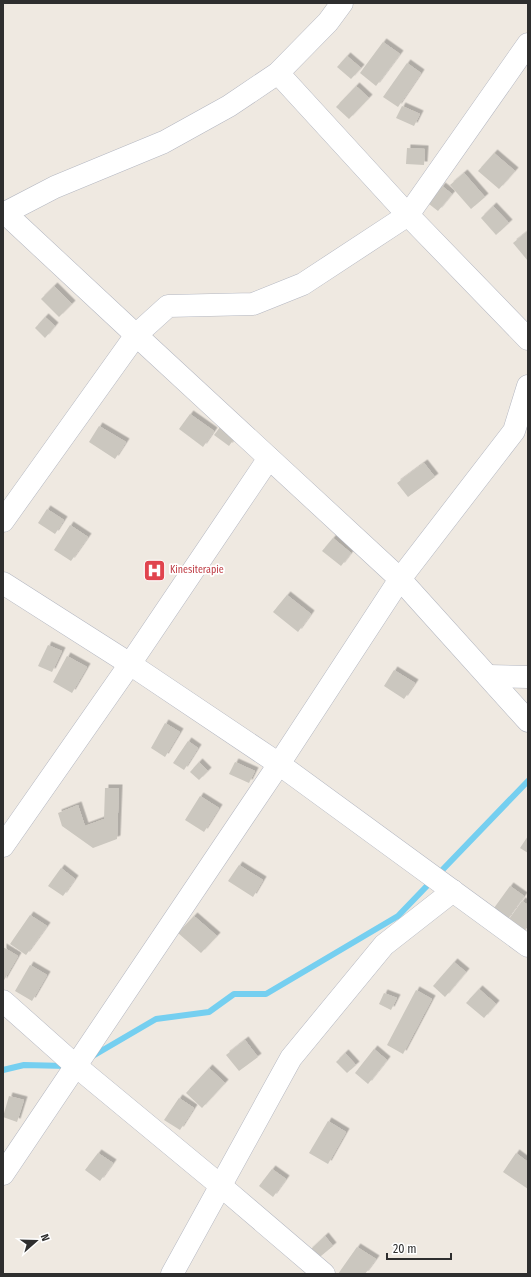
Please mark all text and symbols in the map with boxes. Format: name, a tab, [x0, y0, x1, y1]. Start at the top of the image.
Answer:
hospital icon: Kinesiterapie	[142, 557, 168, 583]
place label: Kinesiterapie	[170, 564, 224, 576]
north arrow	[16, 1221, 56, 1261]
text: N	[38, 1232, 52, 1243]
scale bar	[387, 1235, 451, 1261]
text: 20 m	[393, 1242, 417, 1256]

